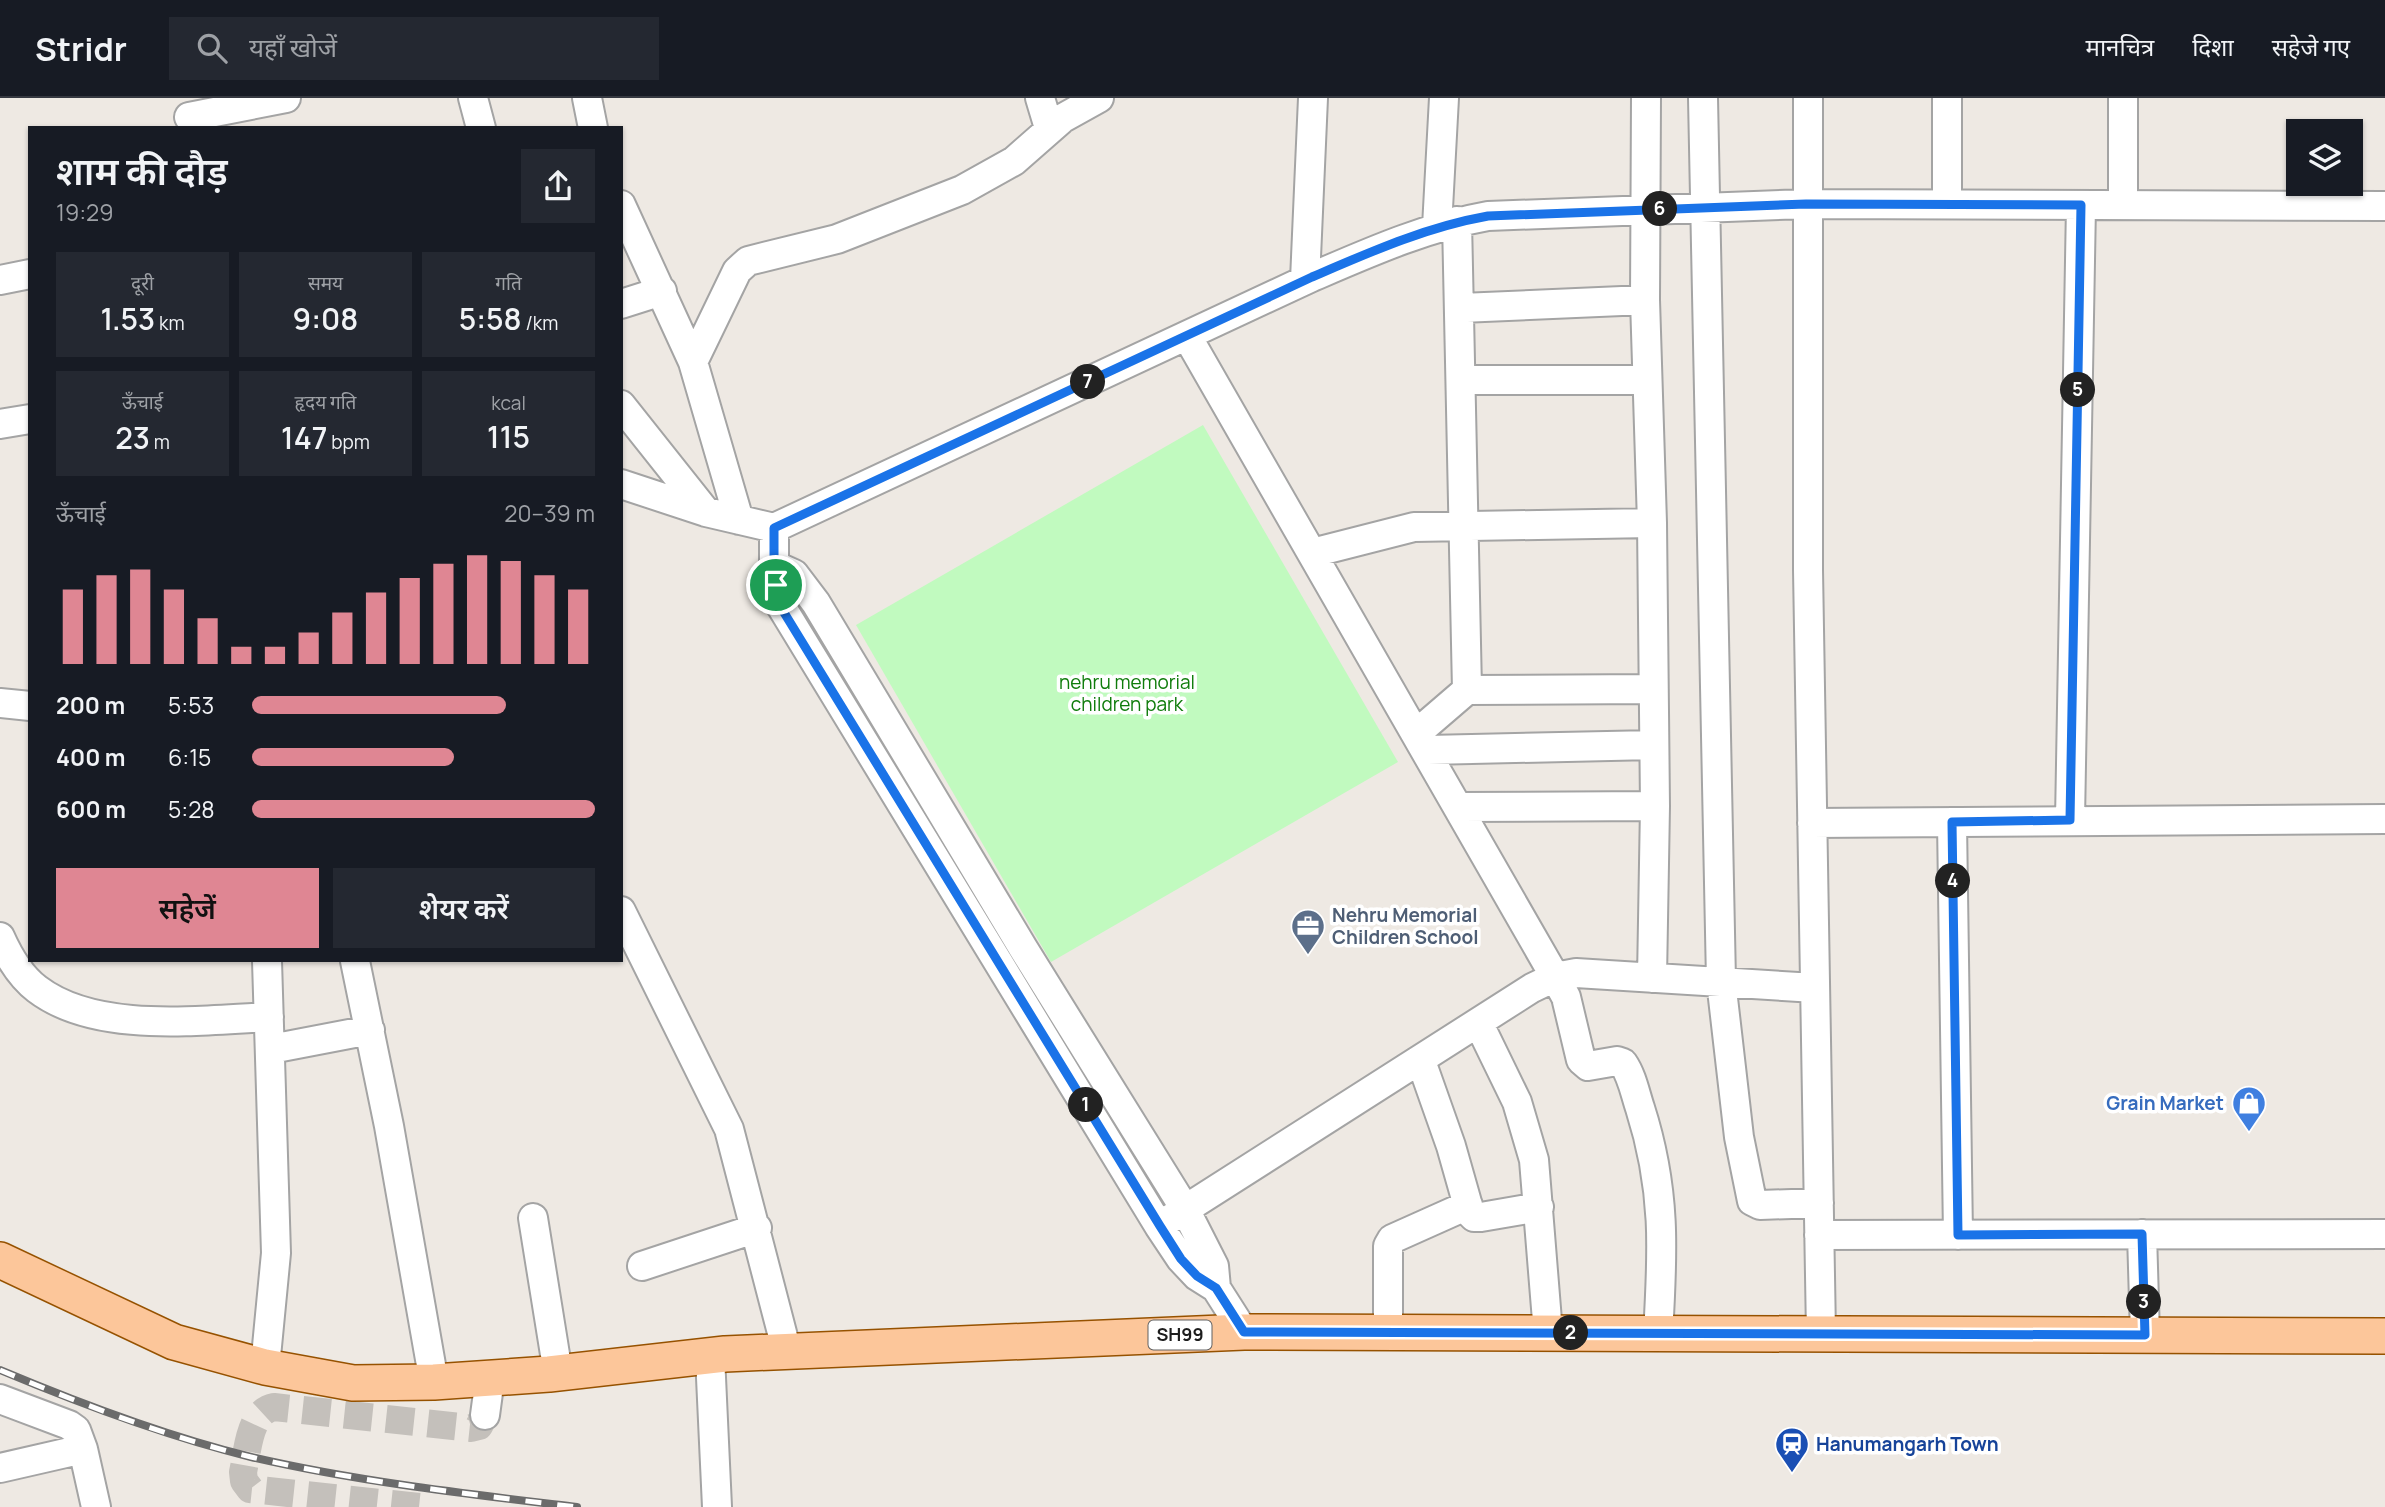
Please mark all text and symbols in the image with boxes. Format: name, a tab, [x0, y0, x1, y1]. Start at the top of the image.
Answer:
search box	[169, 17, 659, 80]
text: Stridr	[35, 26, 127, 71]
icon: search	[193, 29, 231, 67]
text: यहाँ खोजें	[249, 29, 337, 65]
text: मानचित्र	[2086, 30, 2154, 63]
text: दिशा	[2192, 30, 2234, 63]
text: सहेजे गए	[2272, 30, 2350, 63]
map controls	[2286, 119, 2363, 196]
button: layers	[2286, 119, 2363, 196]
text: शाम की दौड़	[56, 144, 228, 196]
button: share	[521, 149, 595, 223]
pin: 6	[1642, 192, 1678, 226]
text: 6	[1654, 195, 1665, 221]
text: 19:29	[56, 196, 114, 228]
text: दूरी	[131, 270, 154, 296]
text: समय	[308, 270, 343, 296]
text: गति	[495, 270, 522, 296]
text: 1.53	[100, 298, 155, 339]
text: 9:08	[293, 298, 358, 339]
text: 5:58	[459, 298, 522, 339]
text: km	[155, 310, 185, 336]
text: /km	[522, 310, 558, 336]
pin: 7	[1070, 364, 1106, 400]
text: 7	[1082, 368, 1093, 394]
pin: 5	[2060, 372, 2096, 408]
text: 5	[2072, 376, 2083, 402]
text: ऊँचाई	[122, 389, 163, 415]
text: हृदय गति	[295, 389, 356, 415]
text: kcal	[491, 390, 526, 416]
text: 115	[487, 416, 530, 457]
text: 23	[115, 417, 150, 458]
text: 147	[281, 417, 328, 458]
text: m	[150, 429, 170, 455]
text: bpm	[328, 429, 370, 455]
text: ऊँचाई	[56, 497, 106, 529]
text: 20–39 m	[504, 497, 595, 529]
pin	[746, 555, 806, 615]
icon: arrive	[757, 566, 795, 604]
park label: nehru memorial children park	[1059, 669, 1195, 717]
text: 200 m	[56, 689, 125, 721]
text: 5:53	[168, 689, 214, 721]
text: 400 m	[56, 741, 126, 773]
text: 6:15	[168, 741, 211, 773]
text: 600 m	[56, 793, 126, 825]
text: 5:28	[168, 793, 215, 825]
pin: 4	[1936, 864, 1970, 898]
text: 4	[1947, 867, 1958, 893]
button: सहेजें	[56, 868, 319, 948]
button: शेयर करें	[333, 868, 595, 948]
place label: Nehru Memorial Children School	[1332, 902, 1479, 950]
office icon: Nehru Memorial Children School	[1289, 907, 1327, 956]
shop icon: Grain Market	[2230, 1084, 2268, 1133]
pin: 1	[1068, 1088, 1104, 1122]
place label: Grain Market	[2106, 1090, 2224, 1116]
text: 1	[1081, 1091, 1090, 1117]
pin: 3	[2126, 1284, 2162, 1320]
text: 3	[2138, 1288, 2149, 1314]
pin: 2	[1554, 1316, 1588, 1350]
text: 2	[1565, 1319, 1576, 1345]
road number: SH99	[1148, 1320, 1212, 1350]
station icon: Hanumangarh Town	[1773, 1425, 1811, 1474]
place label: Hanumangarh Town	[1816, 1431, 1999, 1457]

